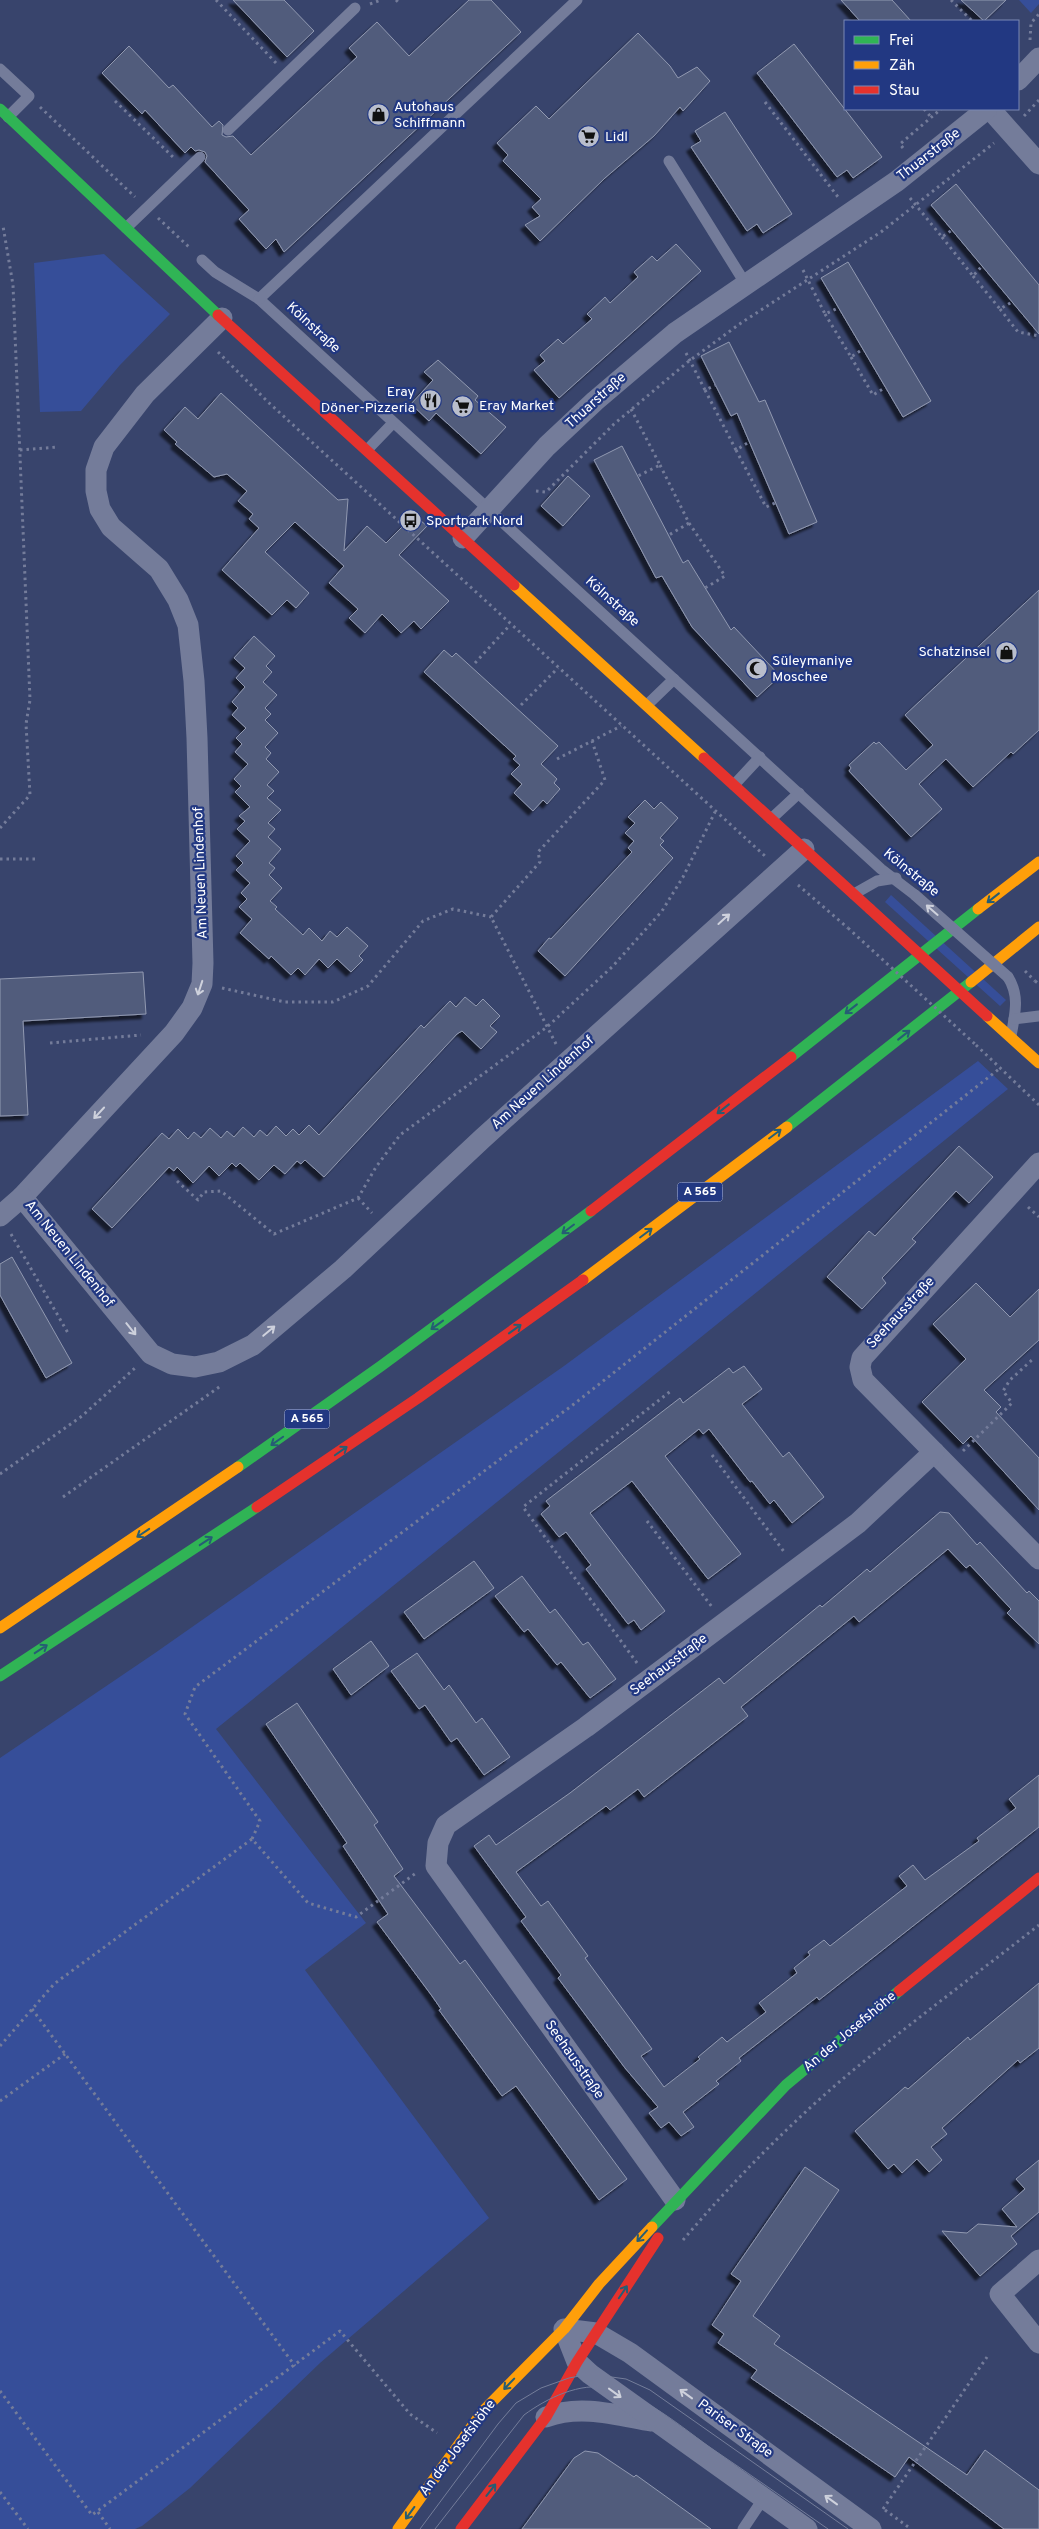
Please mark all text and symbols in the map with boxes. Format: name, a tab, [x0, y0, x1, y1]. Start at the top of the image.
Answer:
legend	[844, 20, 1019, 110]
text: Frei	[889, 32, 914, 51]
text: Zäh	[889, 57, 915, 76]
text: Stau	[889, 82, 920, 101]
place label: Autohaus Schiffmann	[394, 99, 465, 132]
shop icon: Autohaus Schiffmann	[366, 103, 390, 127]
supermarket icon: Lidl	[577, 125, 601, 149]
street label: Thuarstraße	[894, 125, 964, 185]
place label: Lidl	[605, 129, 628, 146]
street label: Kölnstraße	[283, 299, 343, 357]
street label: Thuarstraße	[562, 369, 630, 433]
place label: Eray Döner-Pizzeria	[321, 384, 415, 417]
restaurant icon: Eray Döner-Pizzeria	[419, 388, 443, 412]
supermarket icon: Eray Market	[451, 394, 475, 418]
place label: Eray Market	[479, 398, 554, 415]
bus stop icon: Sportpark Nord	[398, 509, 422, 533]
place label: Sportpark Nord	[426, 513, 523, 530]
street label: Kölnstraße	[581, 573, 643, 631]
shop icon: Schatzinsel	[994, 640, 1018, 664]
place label: Schatzinsel	[918, 644, 990, 661]
place label: Süleymaniye Moschee	[772, 653, 853, 686]
mosque icon: Süleymaniye Moschee	[744, 657, 768, 681]
street label: Am Neuen Lindenhof	[190, 806, 212, 939]
street label: Kölnstraße	[880, 845, 942, 901]
one-way arrow	[987, 893, 1000, 904]
one-way arrow	[926, 904, 939, 915]
one-way arrow	[718, 913, 731, 925]
one-way arrow	[195, 980, 204, 995]
one-way arrow	[845, 1003, 858, 1014]
one-way arrow	[897, 1030, 910, 1041]
street label: Am Neuen Lindenhof	[488, 1032, 598, 1134]
one-way arrow	[717, 1103, 730, 1114]
one-way arrow	[93, 1107, 105, 1119]
one-way arrow	[769, 1129, 782, 1140]
road number: A 565	[678, 1182, 722, 1202]
street label: Am Neuen Lindenhof	[21, 1197, 117, 1311]
one-way arrow	[562, 1223, 575, 1234]
one-way arrow	[639, 1228, 652, 1239]
street label: Seehausstraße	[863, 1273, 939, 1353]
one-way arrow	[431, 1320, 444, 1331]
one-way arrow	[125, 1323, 136, 1336]
one-way arrow	[508, 1324, 522, 1334]
one-way arrow	[263, 1326, 276, 1337]
road number: A 565	[284, 1410, 330, 1428]
one-way arrow	[270, 1436, 284, 1446]
one-way arrow	[334, 1446, 348, 1456]
one-way arrow	[136, 1528, 150, 1538]
one-way arrow	[199, 1536, 213, 1546]
street label: Seehausstraße	[627, 1630, 711, 1700]
one-way arrow	[33, 1644, 47, 1654]
street label: An der Josefshöhe	[800, 1988, 900, 2076]
street label: Seehausstraße	[541, 2017, 607, 2103]
one-way arrow	[636, 2230, 648, 2243]
one-way arrow	[618, 2286, 628, 2300]
one-way arrow	[503, 2378, 515, 2390]
one-way arrow	[608, 2388, 622, 2398]
one-way arrow	[679, 2389, 693, 2399]
street label: An der Josefshöhe	[416, 2396, 500, 2500]
street label: Pariser Straße	[694, 2396, 776, 2462]
one-way arrow	[485, 2484, 496, 2497]
one-way arrow	[824, 2495, 838, 2505]
one-way arrow	[405, 2506, 415, 2520]

